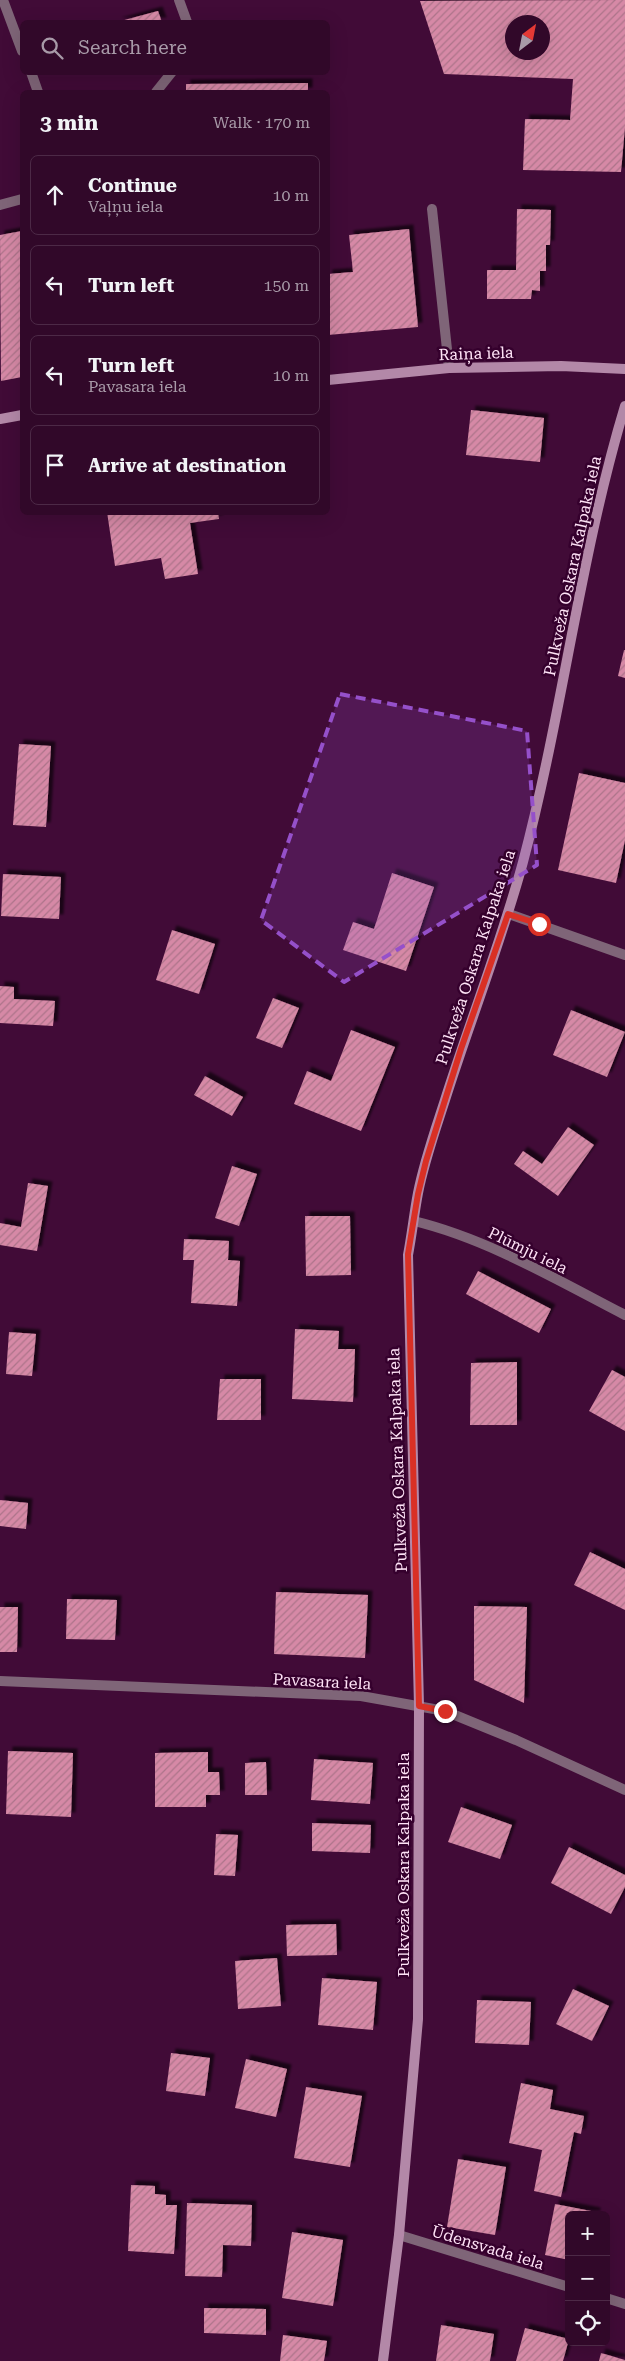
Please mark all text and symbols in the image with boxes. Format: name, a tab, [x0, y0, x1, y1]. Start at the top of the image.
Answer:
north arrow	[505, 15, 550, 60]
search box	[20, 20, 330, 75]
icon: search	[38, 34, 66, 62]
text: Search here	[78, 36, 187, 59]
text: 3 min	[40, 111, 98, 135]
text: Walk · 170 m	[213, 113, 310, 132]
text: Continue	[88, 174, 177, 197]
icon: ahead	[41, 181, 69, 209]
text: 10 m	[272, 186, 309, 205]
text: Vaļņu iela	[88, 197, 163, 216]
icon: left	[41, 271, 69, 299]
text: Turn left	[88, 274, 174, 297]
text: 150 m	[263, 276, 309, 295]
street label: Raiņa iela	[438, 343, 514, 365]
text: Turn left	[88, 354, 174, 377]
icon: left	[41, 361, 69, 389]
text: 10 m	[272, 366, 309, 385]
text: Pavasara iela	[88, 377, 186, 396]
icon: arrive	[41, 451, 69, 479]
text: Arrive at destination	[88, 454, 286, 477]
street label: Pulkveža Oskara Kalpaka iela	[540, 454, 605, 678]
street label: Pulkveža Oskara Kalpaka iela	[432, 847, 519, 1067]
route start	[528, 913, 551, 936]
street label: Plūmju iela	[485, 1223, 571, 1278]
street label: Pulkveža Oskara Kalpaka iela	[384, 1347, 411, 1573]
street label: Pavasara iela	[272, 1669, 372, 1694]
route end	[434, 1700, 457, 1723]
street label: Pulkveža Oskara Kalpaka iela	[394, 1752, 413, 1977]
map controls	[565, 2211, 610, 2346]
button: +	[565, 2211, 610, 2256]
street label: Ūdensvada iela	[429, 2221, 547, 2274]
button: −	[565, 2256, 610, 2301]
button: locate	[565, 2301, 610, 2346]

